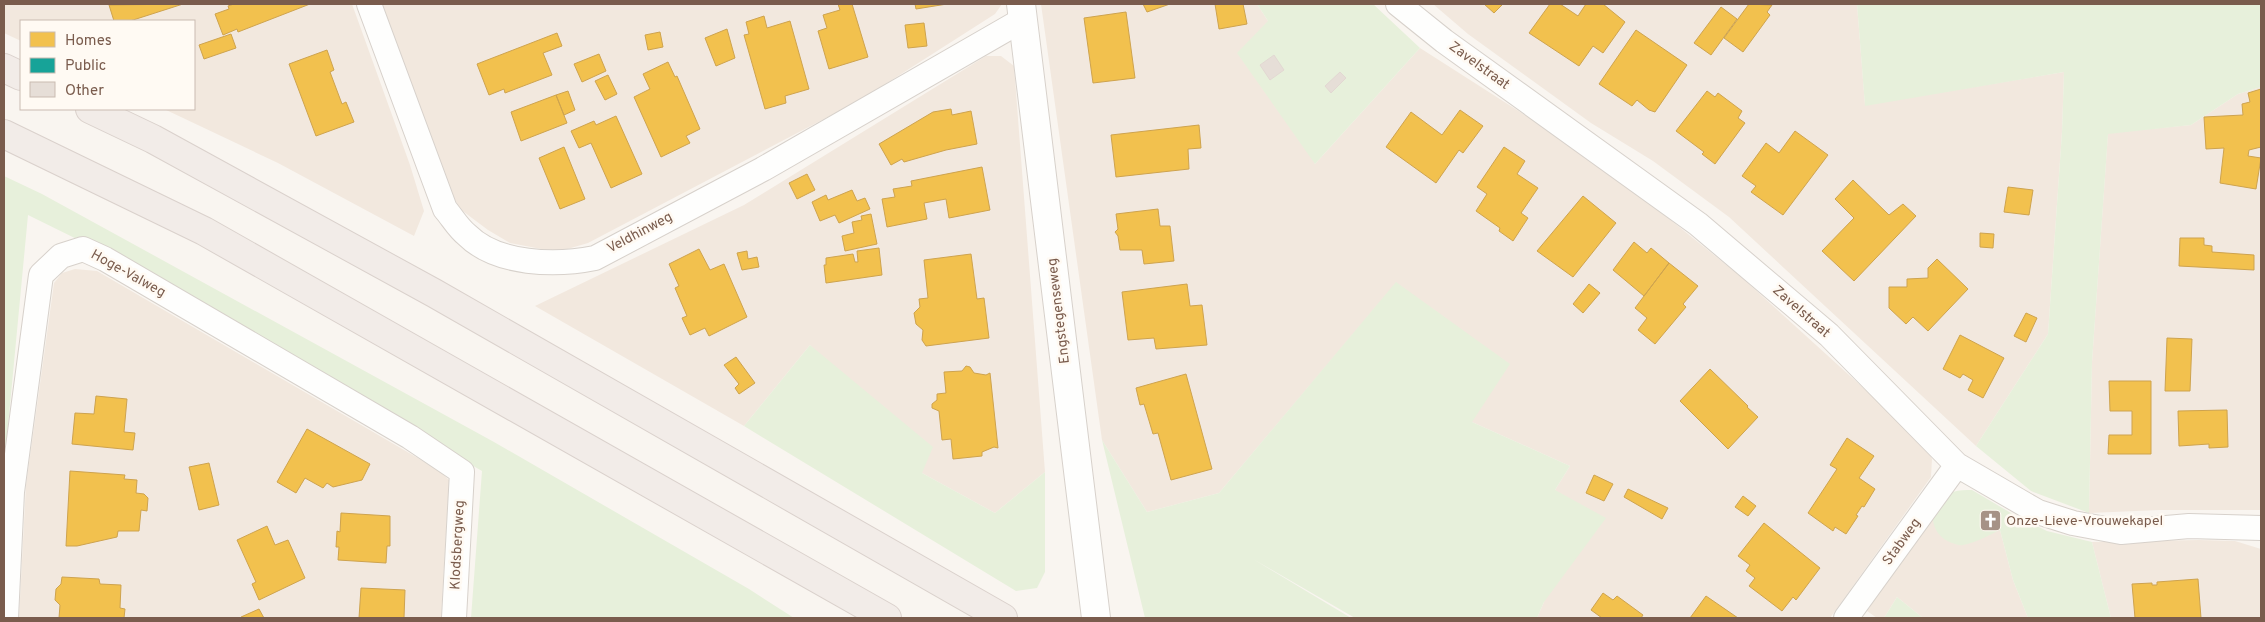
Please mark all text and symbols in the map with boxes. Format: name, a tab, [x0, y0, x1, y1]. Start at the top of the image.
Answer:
legend	[20, 20, 195, 110]
text: Homes	[65, 32, 112, 51]
street label: Zavelstraat	[1445, 38, 1513, 94]
text: Public	[65, 57, 106, 76]
text: Other	[65, 82, 104, 101]
street label: Veldhinweg	[604, 209, 676, 257]
street label: Hoge-Valweg	[88, 246, 168, 302]
street label: Engstegenseweg	[1044, 257, 1074, 365]
street label: Zavelstraat	[1769, 282, 1833, 342]
street label: Klodsbergweg	[447, 500, 469, 590]
church icon: Onze-Lieve-Vrouwekapel	[1978, 509, 2002, 533]
place label: Onze-Lieve-Vrouwekapel	[2006, 513, 2163, 530]
street label: Stabweg	[1879, 515, 1925, 569]

